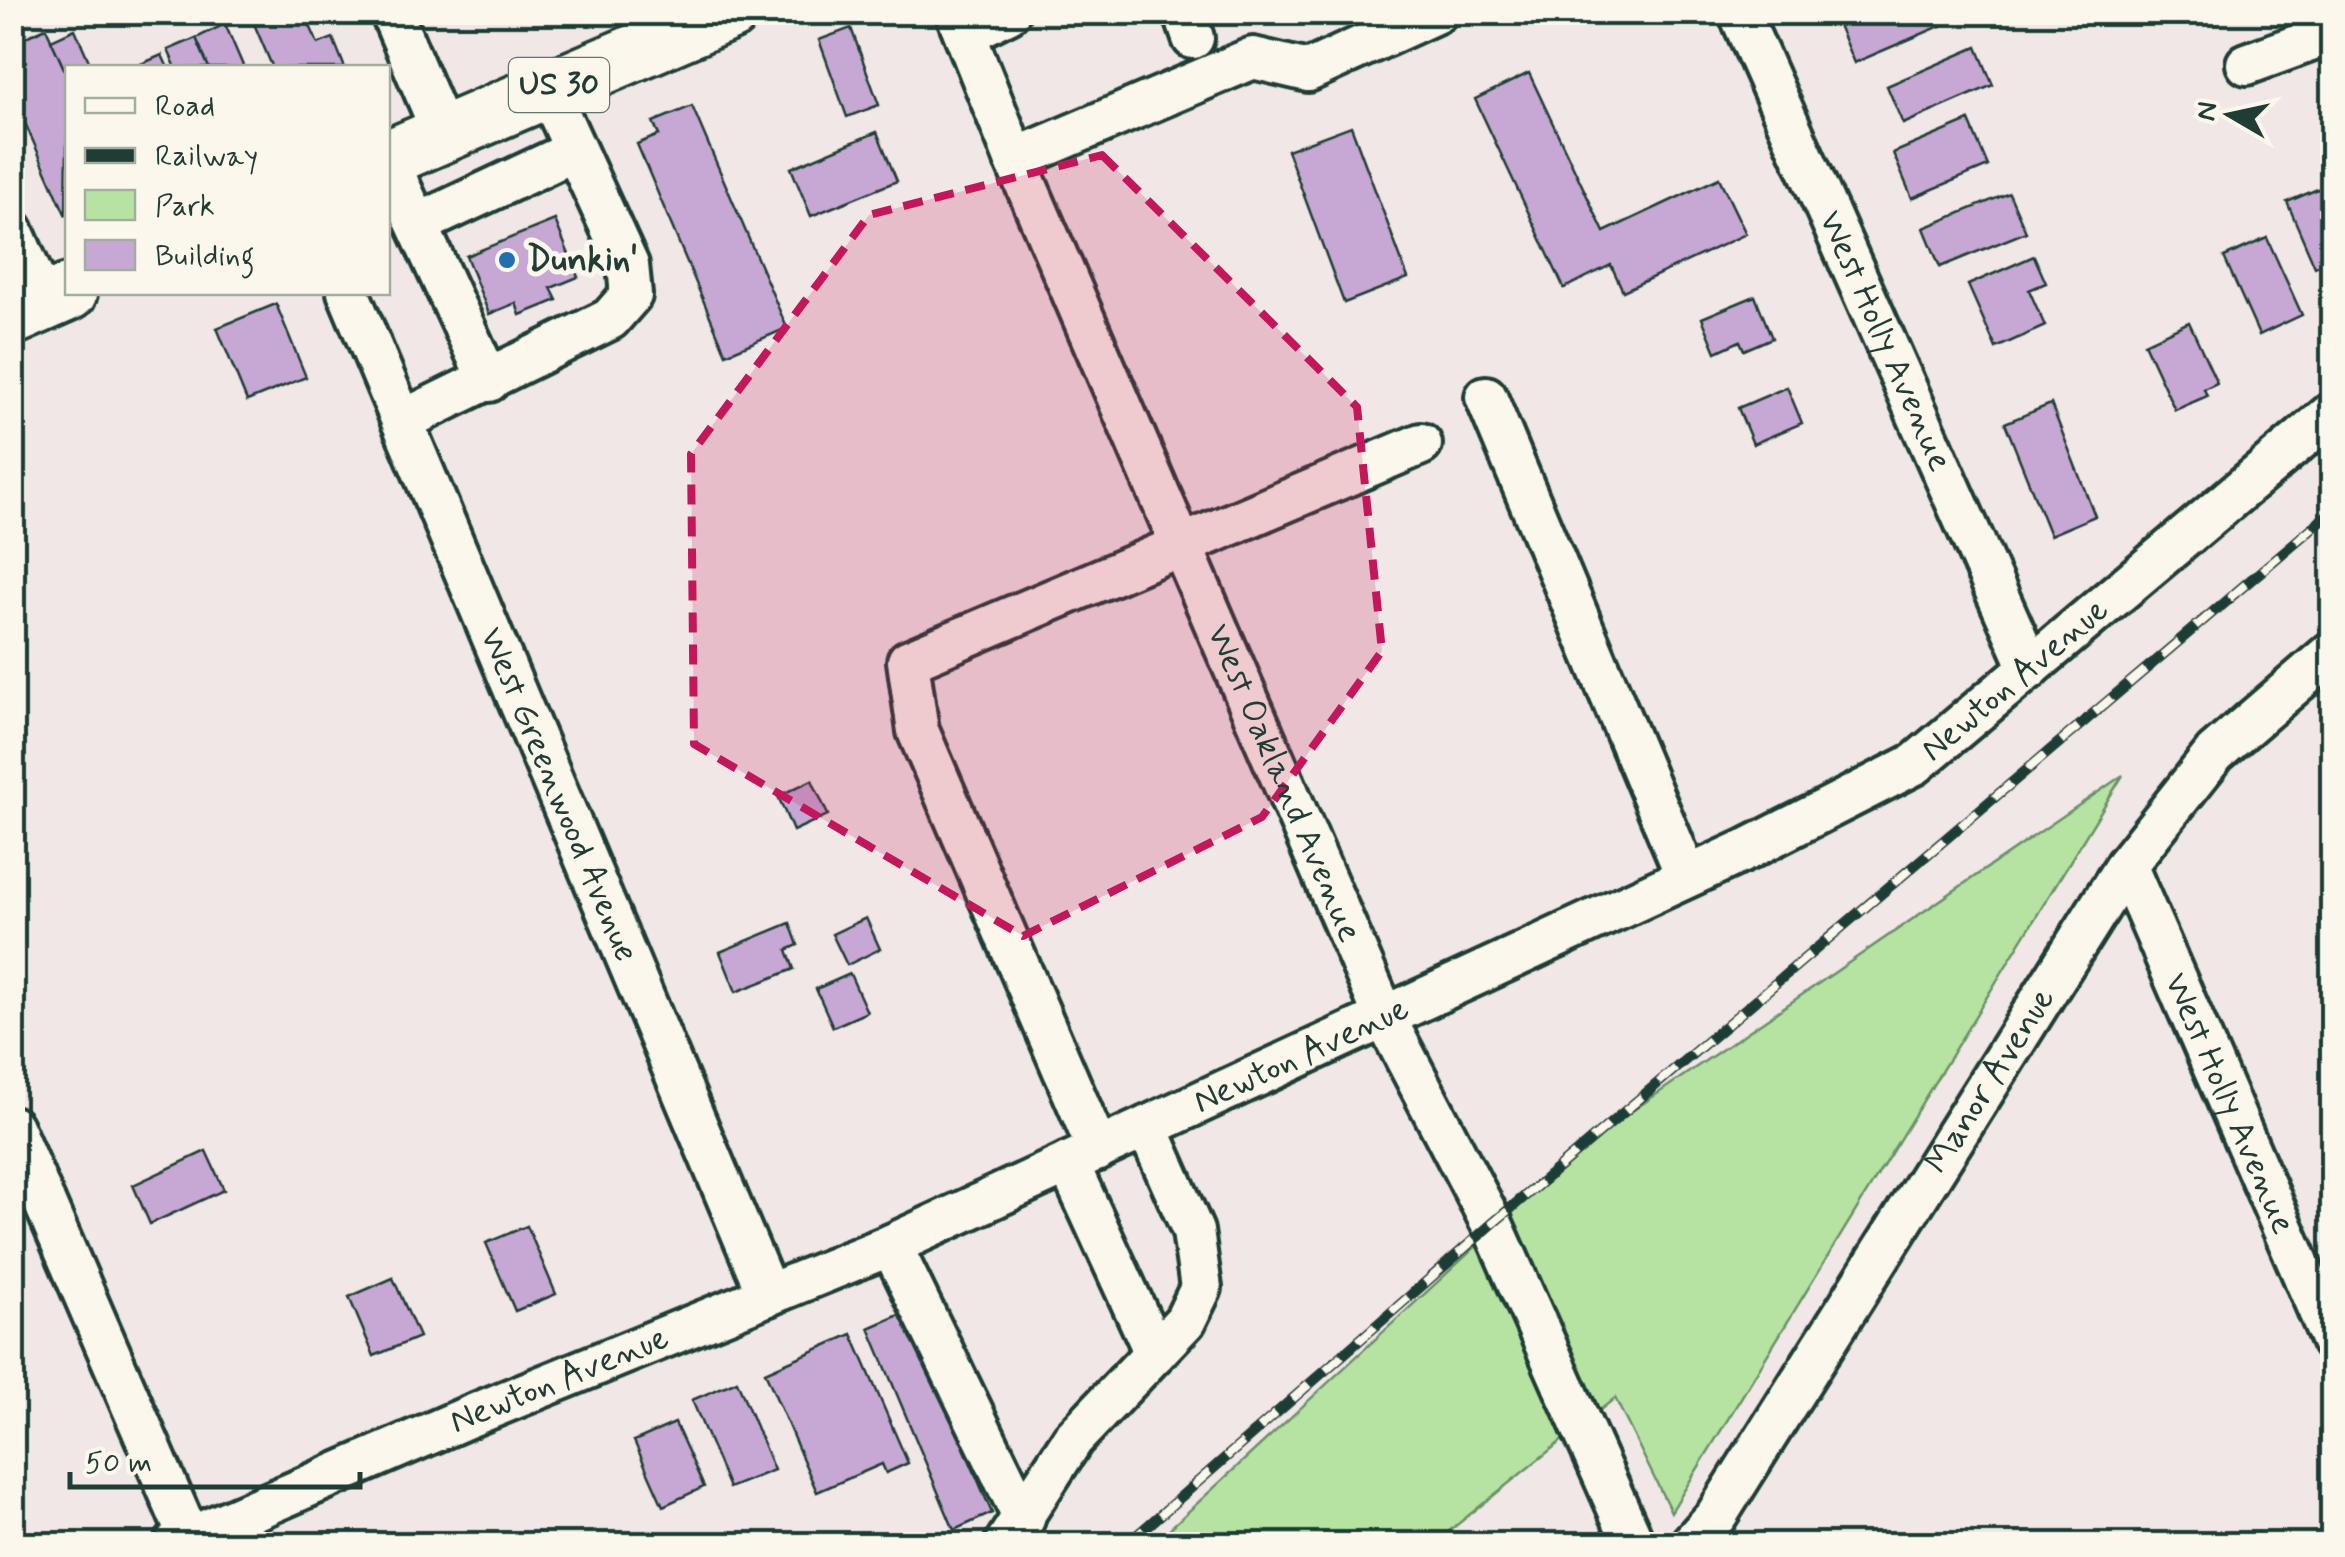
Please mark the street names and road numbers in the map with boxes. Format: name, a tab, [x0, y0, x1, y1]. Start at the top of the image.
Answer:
road number: US 30	[509, 58, 609, 112]
street label: West Holly Avenue	[1807, 204, 1963, 478]
street label: Newton Avenue	[1911, 587, 2119, 772]
street label: West Oakland Avenue	[1195, 617, 1373, 949]
street label: West Greenwood Avenue	[468, 620, 649, 969]
street label: West Holly Avenue	[2153, 966, 2306, 1241]
street label: Manor Avenue	[1914, 979, 2066, 1182]
street label: Newton Avenue	[1186, 986, 1417, 1125]
street label: Newton Avenue	[443, 1315, 676, 1445]

